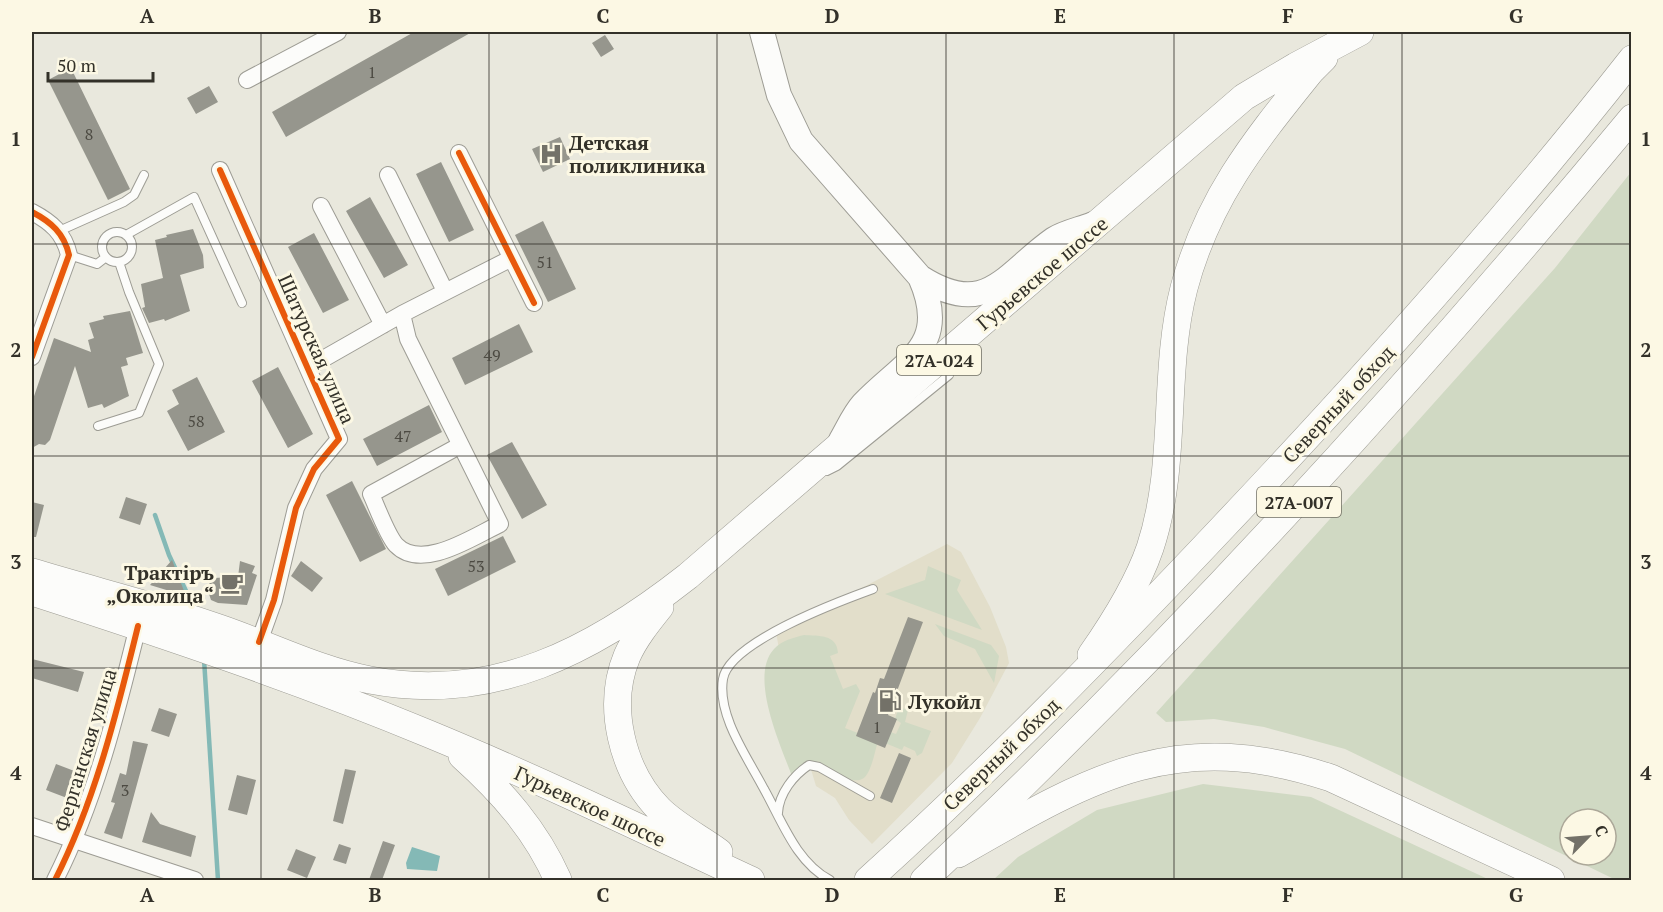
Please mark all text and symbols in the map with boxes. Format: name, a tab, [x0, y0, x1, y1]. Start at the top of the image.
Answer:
text: A	[140, 2, 155, 29]
text: B	[369, 2, 382, 29]
text: C	[596, 2, 610, 29]
text: D	[825, 2, 839, 29]
text: E	[1054, 2, 1066, 29]
text: F	[1282, 2, 1294, 29]
text: G	[1509, 2, 1523, 29]
scale bar	[48, 45, 153, 83]
text: 50 m	[57, 53, 97, 77]
house number: 1	[368, 61, 376, 83]
house number: 8	[85, 123, 93, 145]
text: 1	[10, 125, 22, 152]
text: 1	[1640, 125, 1652, 152]
place label: Детская поликлиника	[569, 129, 706, 179]
hospital icon: Детская поликлиника	[538, 141, 564, 167]
street label: Гурьевское шоссе	[971, 210, 1113, 336]
house number: 51	[536, 251, 554, 273]
street label: Шатурская улица	[272, 270, 362, 428]
text: 2	[10, 336, 22, 363]
text: 2	[1640, 336, 1652, 363]
street label: Северный обход	[1276, 339, 1400, 469]
house number: 49	[483, 344, 501, 366]
road number: 27А-024	[897, 345, 981, 375]
house number: 58	[187, 410, 205, 432]
house number: 47	[394, 425, 412, 447]
road number: 27А-007	[1257, 487, 1341, 517]
text: 3	[10, 548, 22, 575]
text: 3	[1640, 548, 1652, 575]
house number: 53	[467, 555, 485, 577]
place label: Трактiръ „Околица“	[106, 559, 214, 609]
cafe icon: Трактiръ „Околица“	[219, 570, 245, 596]
street label: Ферганская улица	[47, 665, 123, 835]
fuel station icon: Лукойл	[877, 688, 903, 714]
place label: Лукойл	[907, 688, 981, 715]
street label: Северный обход	[937, 691, 1065, 817]
house number: 1	[873, 716, 881, 738]
text: 4	[10, 759, 22, 786]
street label: Гурьевское шоссе	[510, 759, 670, 853]
text: 4	[1640, 759, 1652, 786]
house number: 3	[121, 779, 129, 801]
north arrow	[1558, 807, 1618, 867]
text: С	[1589, 821, 1614, 840]
text: A	[140, 881, 155, 908]
text: B	[369, 881, 382, 908]
text: C	[596, 881, 610, 908]
text: D	[825, 881, 839, 908]
text: E	[1054, 881, 1066, 908]
text: F	[1282, 881, 1294, 908]
text: G	[1509, 881, 1523, 908]

